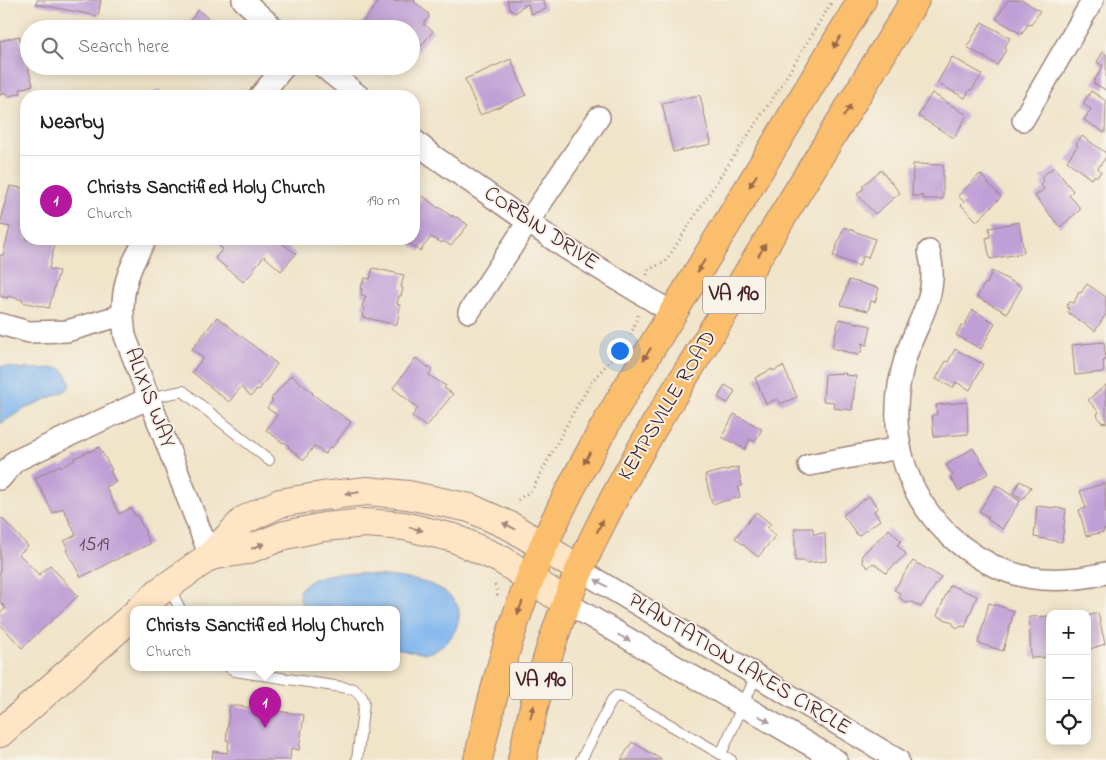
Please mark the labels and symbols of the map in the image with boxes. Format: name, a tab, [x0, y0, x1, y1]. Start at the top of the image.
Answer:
one-way arrow	[832, 35, 841, 48]
one-way arrow	[842, 105, 852, 118]
one-way arrow	[748, 174, 757, 187]
street label: CORBIN DRIVE	[477, 179, 605, 279]
one-way arrow	[757, 243, 767, 256]
one-way arrow	[697, 260, 706, 273]
road number: VA 190	[703, 276, 765, 314]
street label: KEMPSVILLE ROAD	[610, 325, 726, 487]
your location	[607, 338, 633, 364]
street label: ALIXIS WAY	[115, 343, 183, 453]
one-way arrow	[643, 348, 652, 361]
one-way arrow	[583, 450, 591, 465]
one-way arrow	[343, 489, 359, 497]
one-way arrow	[596, 519, 604, 533]
one-way arrow	[502, 521, 516, 529]
one-way arrow	[409, 525, 424, 533]
house number: 1519	[79, 531, 109, 560]
one-way arrow	[250, 542, 265, 549]
one-way arrow	[594, 578, 607, 587]
street label: PLANTATION LAKES CIRCLE	[621, 586, 857, 744]
one-way arrow	[516, 601, 524, 616]
one-way arrow	[617, 633, 630, 642]
road number: VA 190	[510, 662, 572, 699]
pin: 1	[249, 687, 281, 728]
one-way arrow	[528, 705, 536, 720]
one-way arrow	[758, 715, 771, 724]

